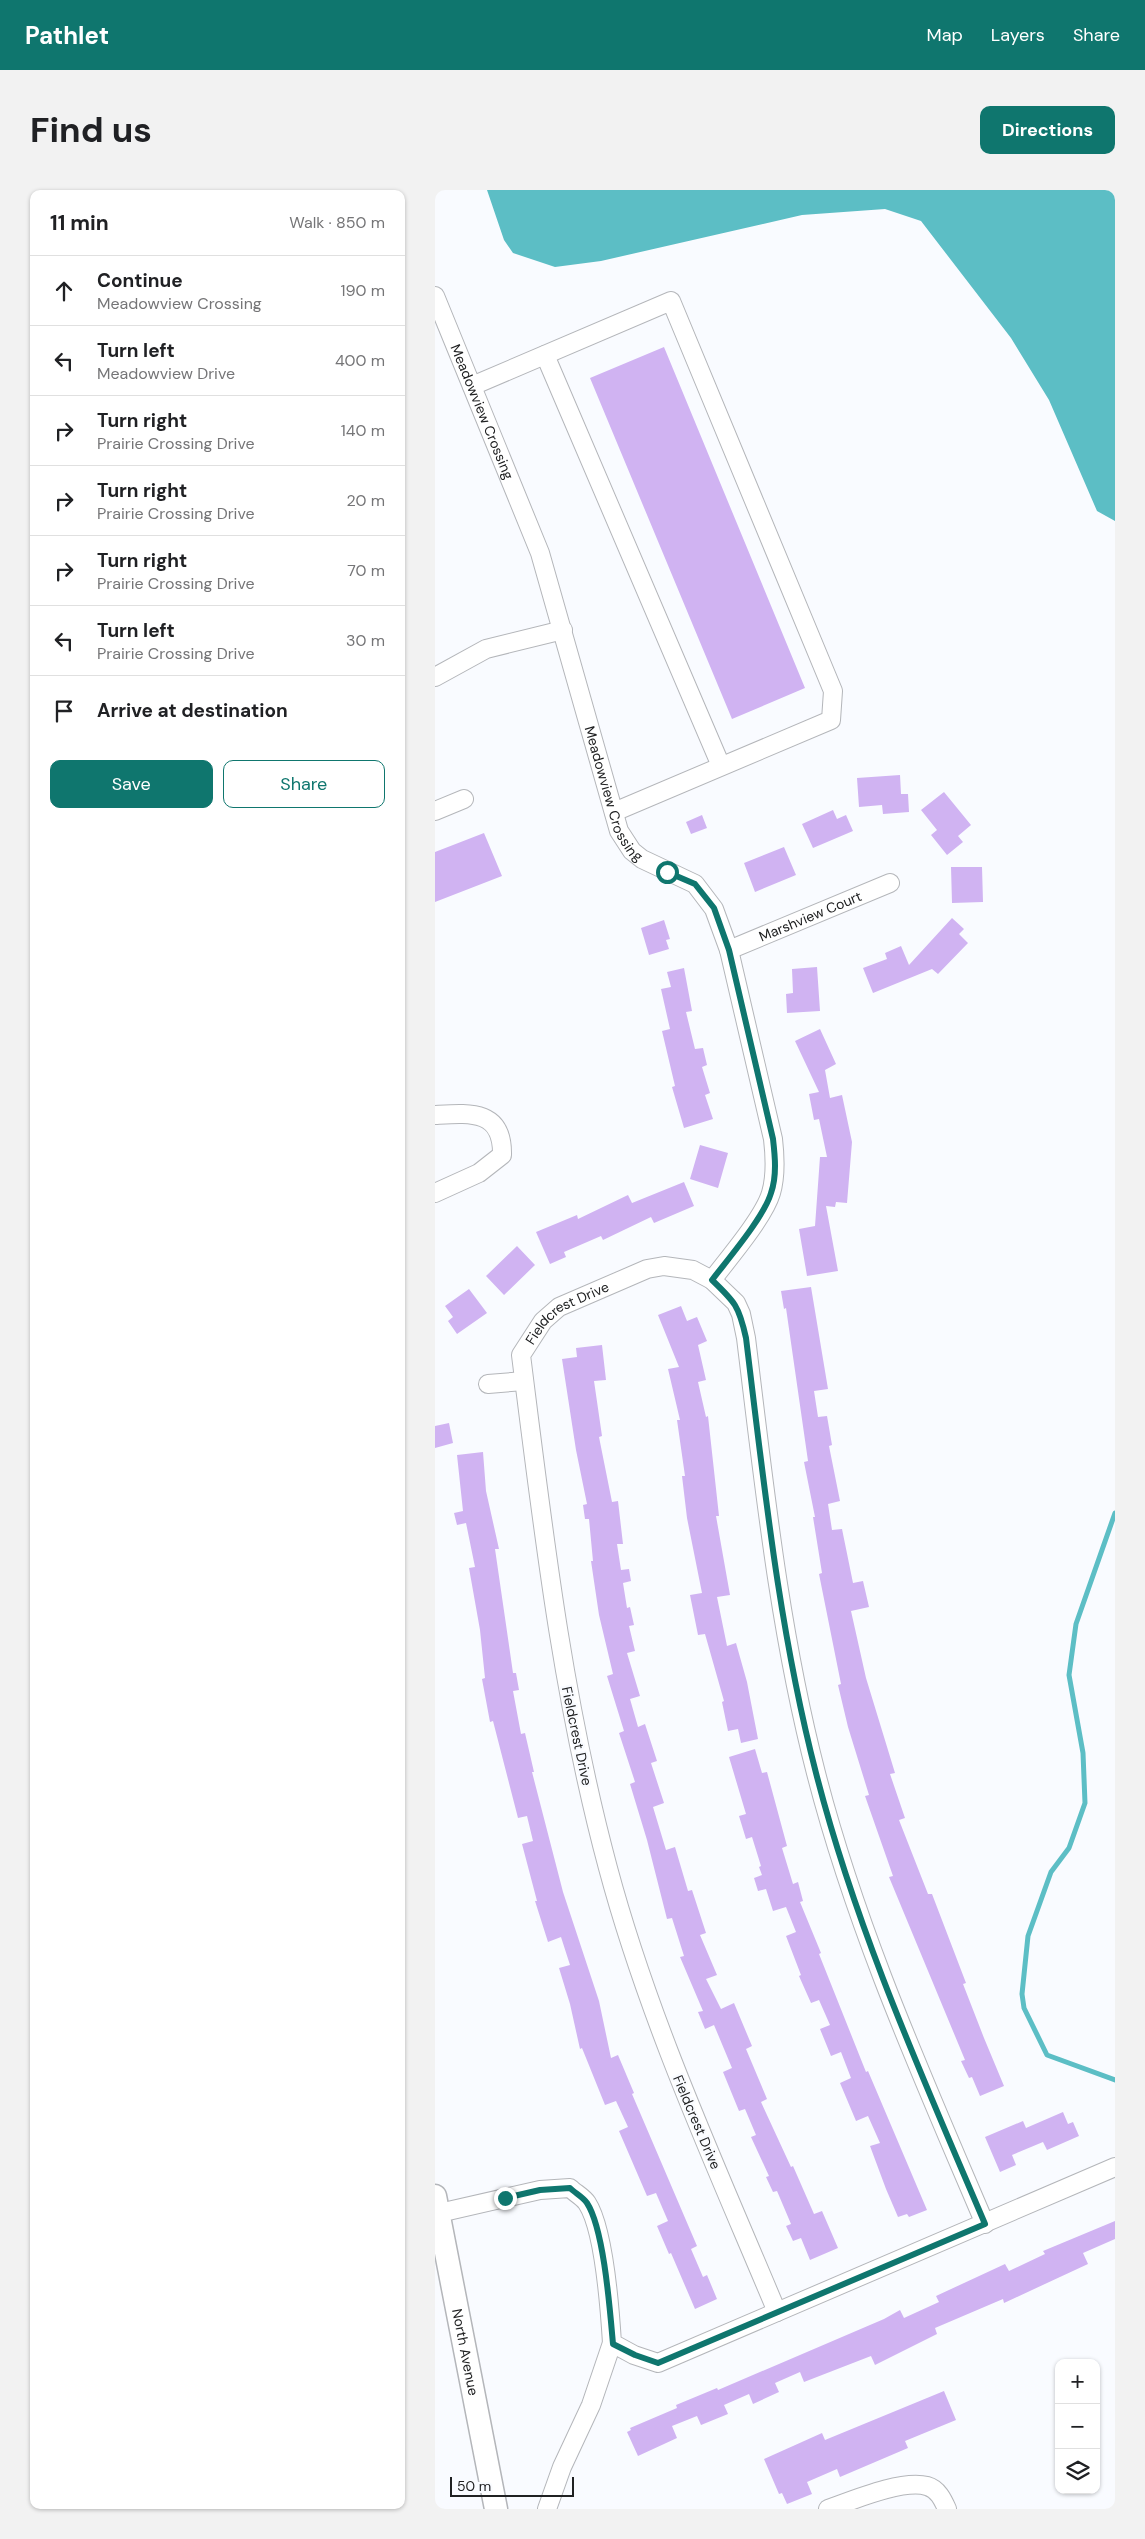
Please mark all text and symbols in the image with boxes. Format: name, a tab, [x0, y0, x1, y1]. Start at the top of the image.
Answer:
text: Pathlet	[25, 20, 109, 51]
text: Map	[927, 23, 963, 47]
text: Layers	[991, 23, 1045, 47]
text: Share	[1073, 23, 1120, 47]
button: Directions	[980, 106, 1115, 154]
text: Find us	[30, 107, 152, 153]
text: 11 min	[50, 209, 109, 237]
text: Walk · 850 m	[289, 212, 385, 233]
text: Continue	[97, 268, 183, 293]
icon: ahead	[50, 277, 78, 305]
text: 190 m	[341, 280, 385, 301]
text: Meadowview Crossing	[97, 293, 262, 314]
text: Turn left	[97, 338, 175, 363]
street label: Meadowview Crossing	[447, 342, 518, 482]
icon: left	[50, 347, 78, 375]
text: 400 m	[335, 350, 385, 371]
text: Meadowview Drive	[97, 363, 235, 384]
text: Turn right	[97, 408, 187, 433]
icon: right	[50, 417, 78, 445]
text: 140 m	[341, 420, 385, 441]
text: Prairie Crossing Drive	[97, 433, 255, 454]
text: Turn right	[97, 478, 187, 503]
icon: right	[50, 487, 78, 515]
text: 20 m	[346, 490, 385, 511]
text: Prairie Crossing Drive	[97, 503, 255, 524]
text: Turn right	[97, 548, 187, 573]
icon: right	[50, 557, 78, 585]
text: 70 m	[347, 560, 385, 581]
text: Prairie Crossing Drive	[97, 573, 255, 594]
text: Turn left	[97, 618, 175, 643]
icon: left	[50, 627, 78, 655]
text: 30 m	[346, 630, 385, 651]
text: Prairie Crossing Drive	[97, 643, 255, 664]
icon: arrive	[50, 697, 78, 725]
text: Arrive at destination	[97, 698, 288, 723]
street label: Meadowview Crossing	[581, 724, 647, 865]
button: Save	[50, 760, 213, 808]
button: Share	[223, 760, 385, 808]
route start	[656, 861, 679, 884]
street label: Marshview Court	[756, 887, 864, 946]
street label: Fieldcrest Drive	[521, 1278, 612, 1348]
street label: Fieldcrest Drive	[558, 1685, 596, 1787]
street label: Fieldcrest Drive	[669, 2072, 725, 2172]
route end	[494, 2187, 517, 2210]
street label: North Avenue	[448, 2307, 483, 2397]
map controls	[1055, 2359, 1100, 2494]
button: +	[1055, 2359, 1100, 2404]
button: −	[1055, 2404, 1100, 2449]
button: layers	[1055, 2449, 1100, 2494]
scale bar	[450, 2474, 574, 2497]
text: 50 m	[457, 2477, 491, 2495]

